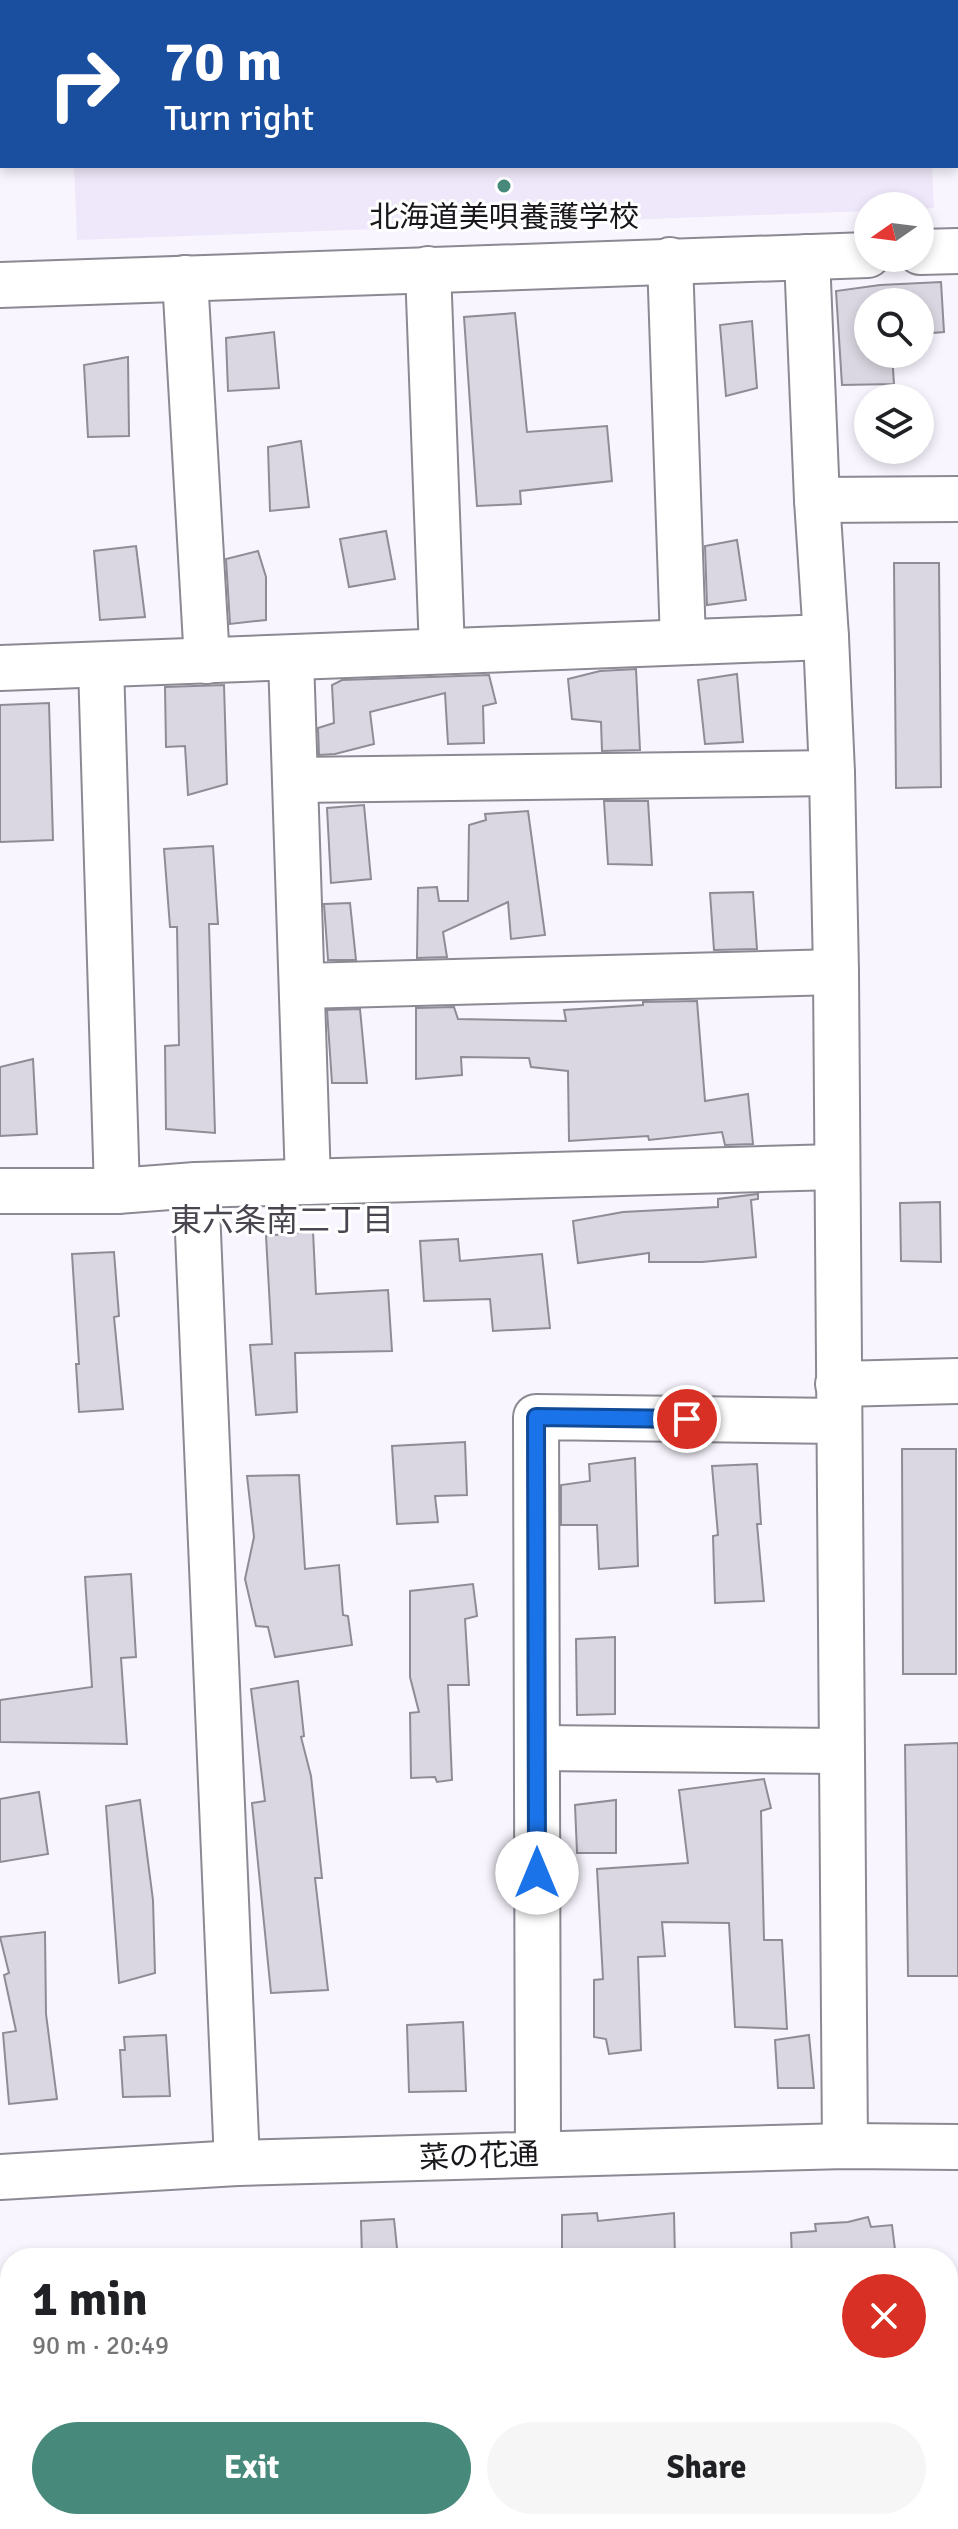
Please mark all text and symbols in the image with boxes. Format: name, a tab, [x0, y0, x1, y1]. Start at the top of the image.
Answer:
text: 70 m	[164, 27, 282, 96]
icon: right	[32, 32, 136, 136]
text: Turn right	[164, 96, 314, 141]
marker: 北海道美唄養護学校	[495, 177, 513, 195]
north arrow	[854, 192, 934, 272]
map controls	[854, 192, 934, 464]
place label: 北海道美唄養護学校	[369, 199, 639, 236]
button: search	[854, 288, 934, 368]
button: layers	[854, 384, 934, 464]
district label: 東六条南二丁目	[170, 1201, 394, 1240]
pin	[653, 1385, 721, 1453]
icon: arrive	[665, 1397, 709, 1441]
position arrow	[495, 1831, 579, 1915]
street label: 菜の花通	[418, 2136, 540, 2177]
text: 1 min	[32, 2270, 148, 2329]
button: close	[842, 2274, 926, 2358]
text: 90 m · 20:49	[32, 2330, 169, 2362]
button: Exit	[32, 2422, 471, 2514]
button: Share	[487, 2422, 926, 2514]

